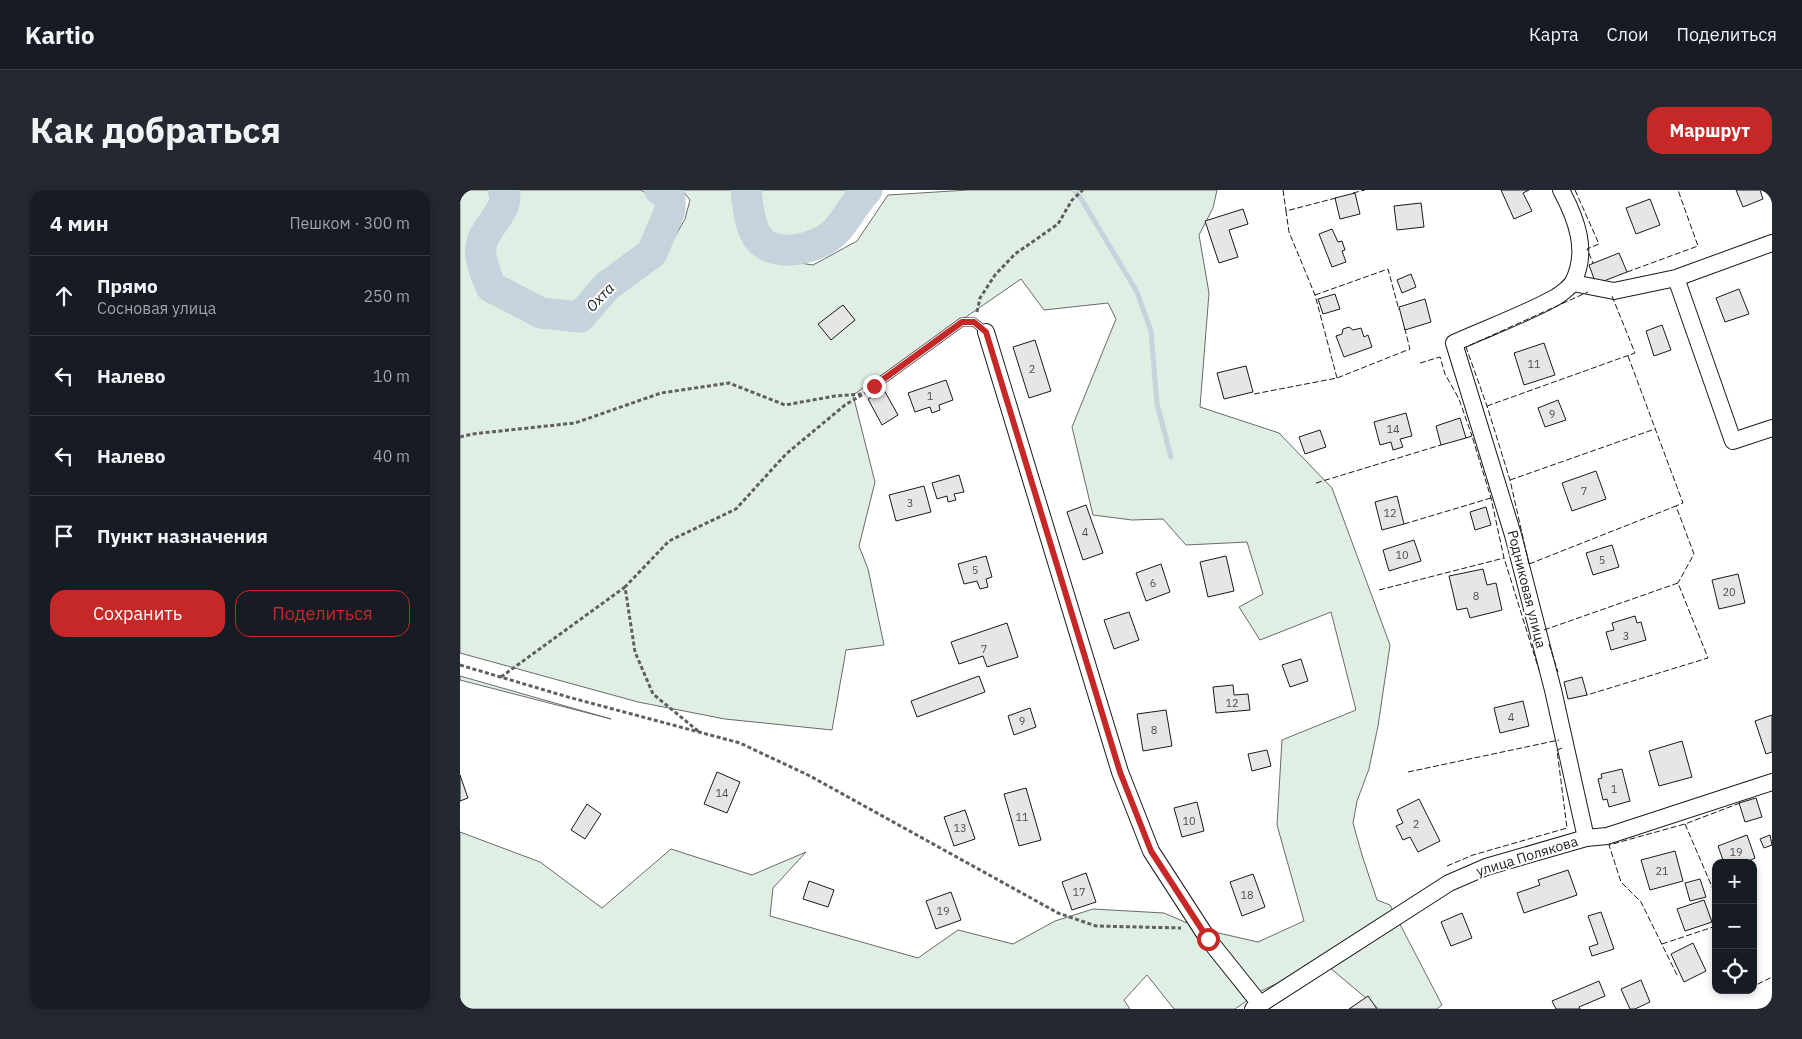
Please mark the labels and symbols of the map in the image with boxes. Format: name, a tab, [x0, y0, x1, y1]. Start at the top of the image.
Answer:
water label: Охта	[582, 278, 618, 315]
house number: 11	[1527, 357, 1541, 371]
house number: 2	[1029, 362, 1035, 376]
route end	[863, 375, 886, 398]
house number: 1	[927, 389, 934, 403]
house number: 9	[1549, 407, 1555, 421]
house number: 14	[1386, 422, 1400, 436]
house number: 7	[1581, 484, 1587, 498]
house number: 3	[907, 496, 913, 510]
house number: 12	[1383, 506, 1397, 520]
house number: 4	[1082, 525, 1089, 539]
street label: Родниковая улица	[1504, 528, 1550, 650]
house number: 10	[1395, 548, 1409, 562]
house number: 5	[1599, 553, 1605, 567]
house number: 5	[972, 563, 978, 577]
house number: 6	[1150, 576, 1156, 590]
house number: 20	[1722, 585, 1736, 599]
house number: 8	[1473, 589, 1479, 603]
house number: 3	[1623, 629, 1629, 643]
house number: 7	[981, 642, 987, 656]
house number: 12	[1225, 696, 1239, 710]
house number: 4	[1508, 710, 1515, 724]
house number: 9	[1019, 714, 1025, 728]
house number: 8	[1151, 723, 1157, 737]
house number: 1	[1611, 782, 1618, 796]
house number: 14	[715, 786, 729, 800]
house number: 11	[1015, 810, 1029, 824]
house number: 10	[1182, 814, 1196, 828]
house number: 2	[1413, 817, 1419, 831]
house number: 13	[953, 821, 967, 835]
street label: улица Полякова	[1474, 832, 1581, 880]
house number: 19	[1729, 845, 1743, 859]
house number: 21	[1655, 864, 1669, 878]
house number: 17	[1072, 885, 1086, 899]
house number: 18	[1240, 888, 1254, 902]
house number: 19	[936, 904, 950, 918]
route start	[1197, 928, 1220, 951]

